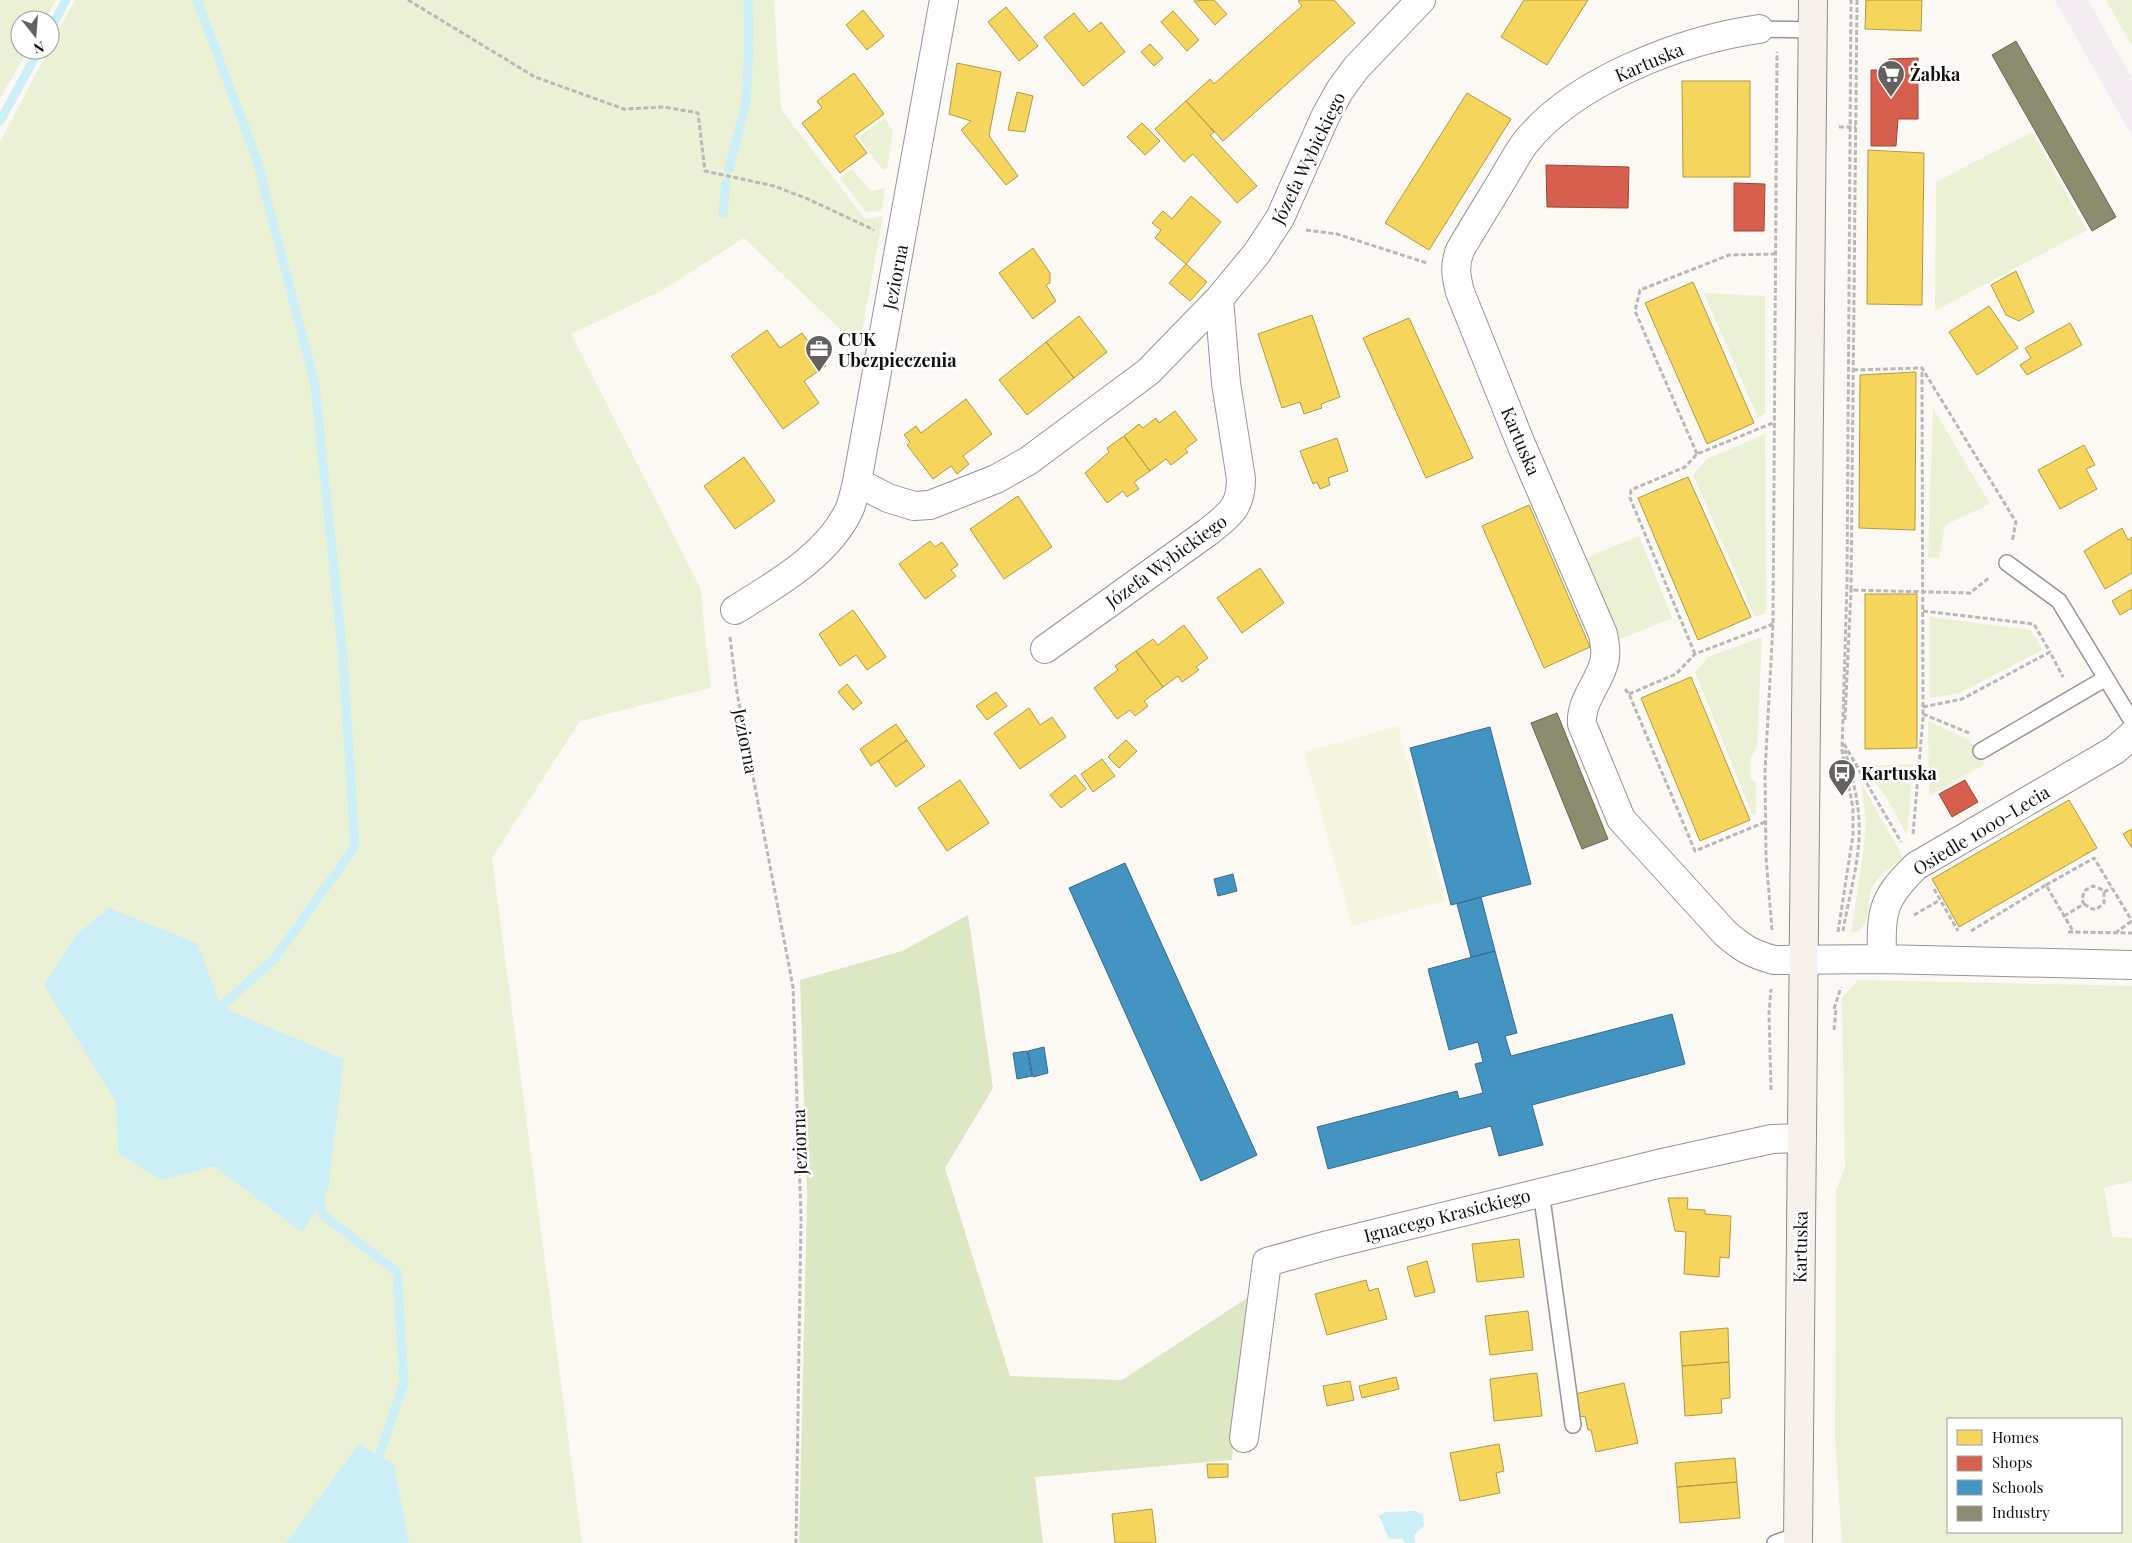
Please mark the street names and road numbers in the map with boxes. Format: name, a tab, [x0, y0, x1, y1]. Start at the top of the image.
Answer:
street label: Kartuska	[1611, 37, 1687, 87]
street label: Józefa Wybickiego	[1265, 88, 1350, 229]
street label: Jeziorna	[877, 242, 913, 313]
street label: Kartuska	[1496, 403, 1546, 479]
street label: Józefa Wybickiego	[1100, 509, 1232, 614]
street label: Jeziorna	[728, 705, 764, 776]
street label: Osiedle 1000-Lecia	[1908, 780, 2054, 880]
street label: Jeziorna	[786, 1109, 812, 1176]
street label: Ignacego Krasickiego	[1361, 1183, 1533, 1247]
street label: Kartuska	[1787, 1211, 1813, 1283]

